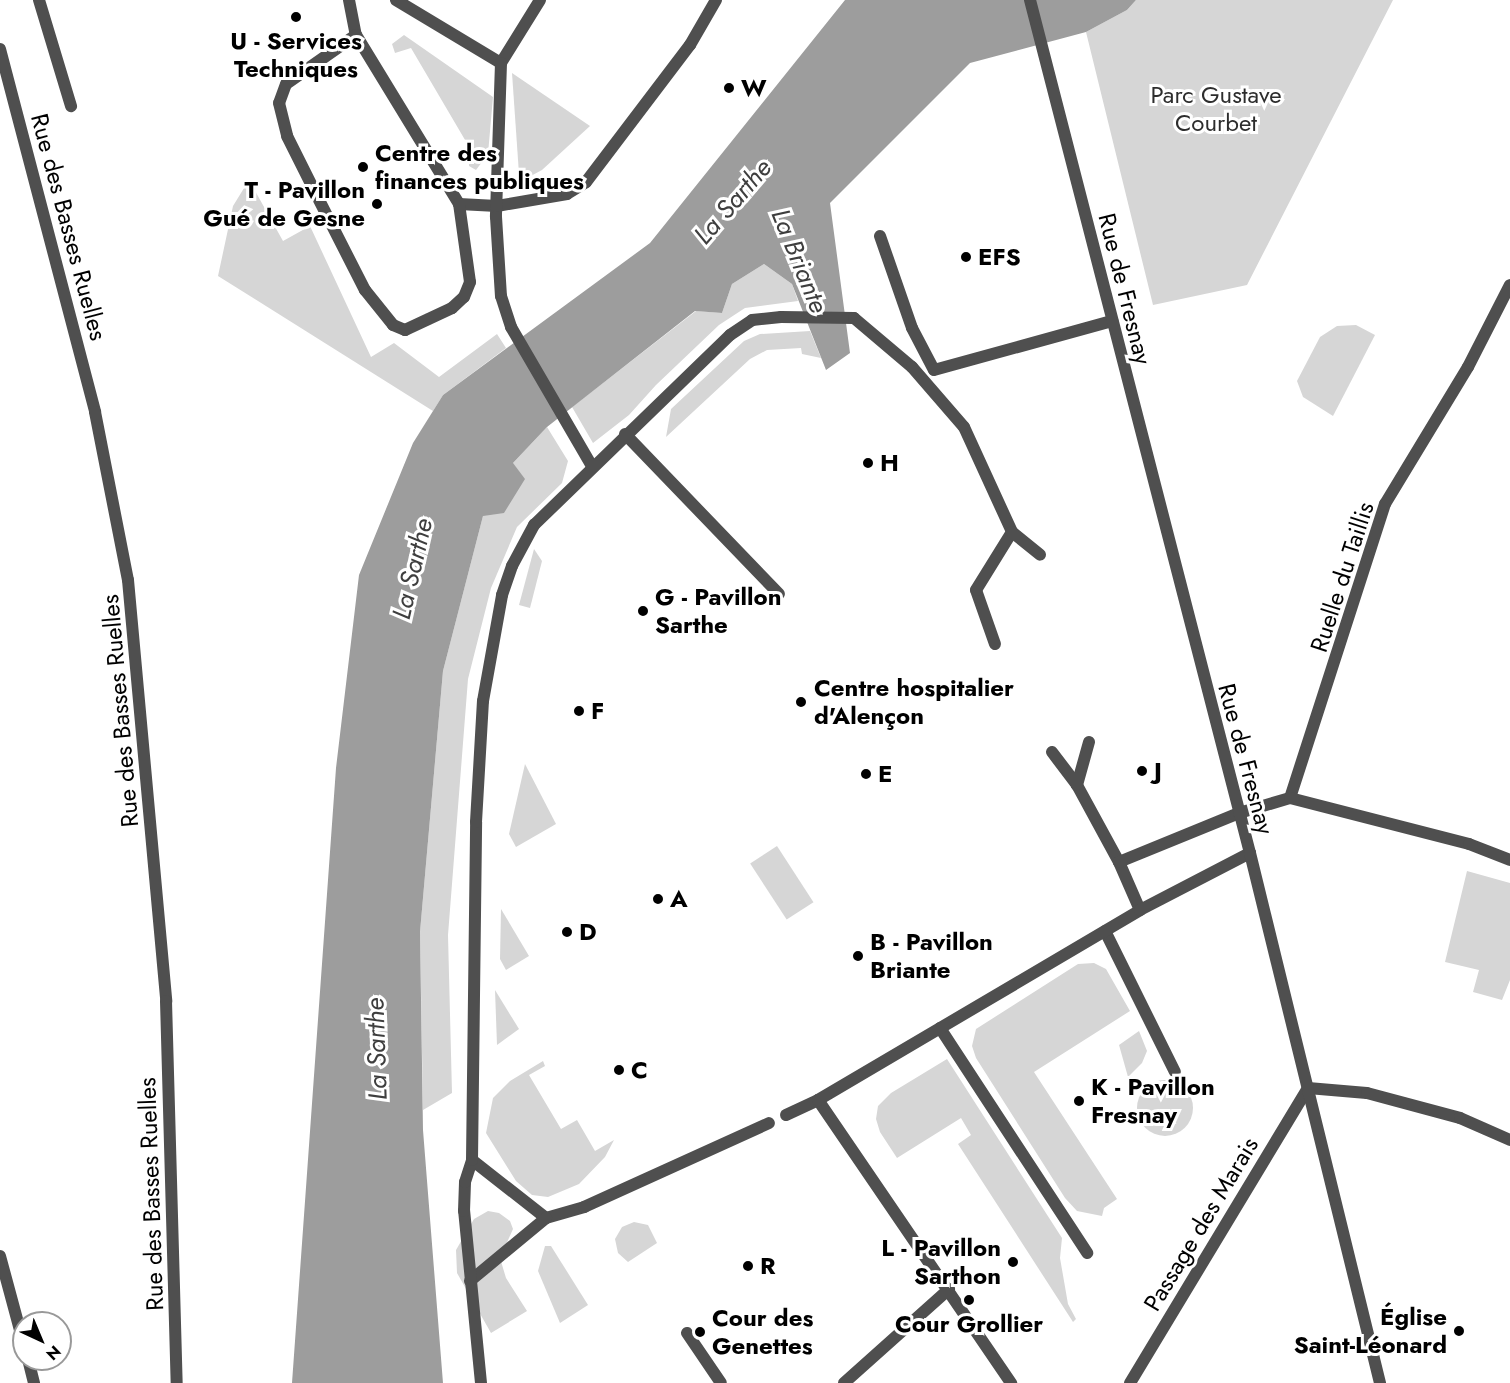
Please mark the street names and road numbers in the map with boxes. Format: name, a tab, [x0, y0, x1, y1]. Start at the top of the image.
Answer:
street label: Rue des Basses Ruelles	[25, 111, 113, 343]
street label: Rue de Fresnay	[1092, 210, 1158, 368]
street label: Ruelle du Taillis	[1304, 498, 1380, 656]
street label: Rue des Basses Ruelles	[95, 593, 145, 829]
street label: Rue de Fresnay	[1212, 680, 1280, 838]
street label: Rue des Basses Ruelles	[133, 1077, 169, 1311]
street label: Passage des Marais	[1138, 1132, 1264, 1316]

